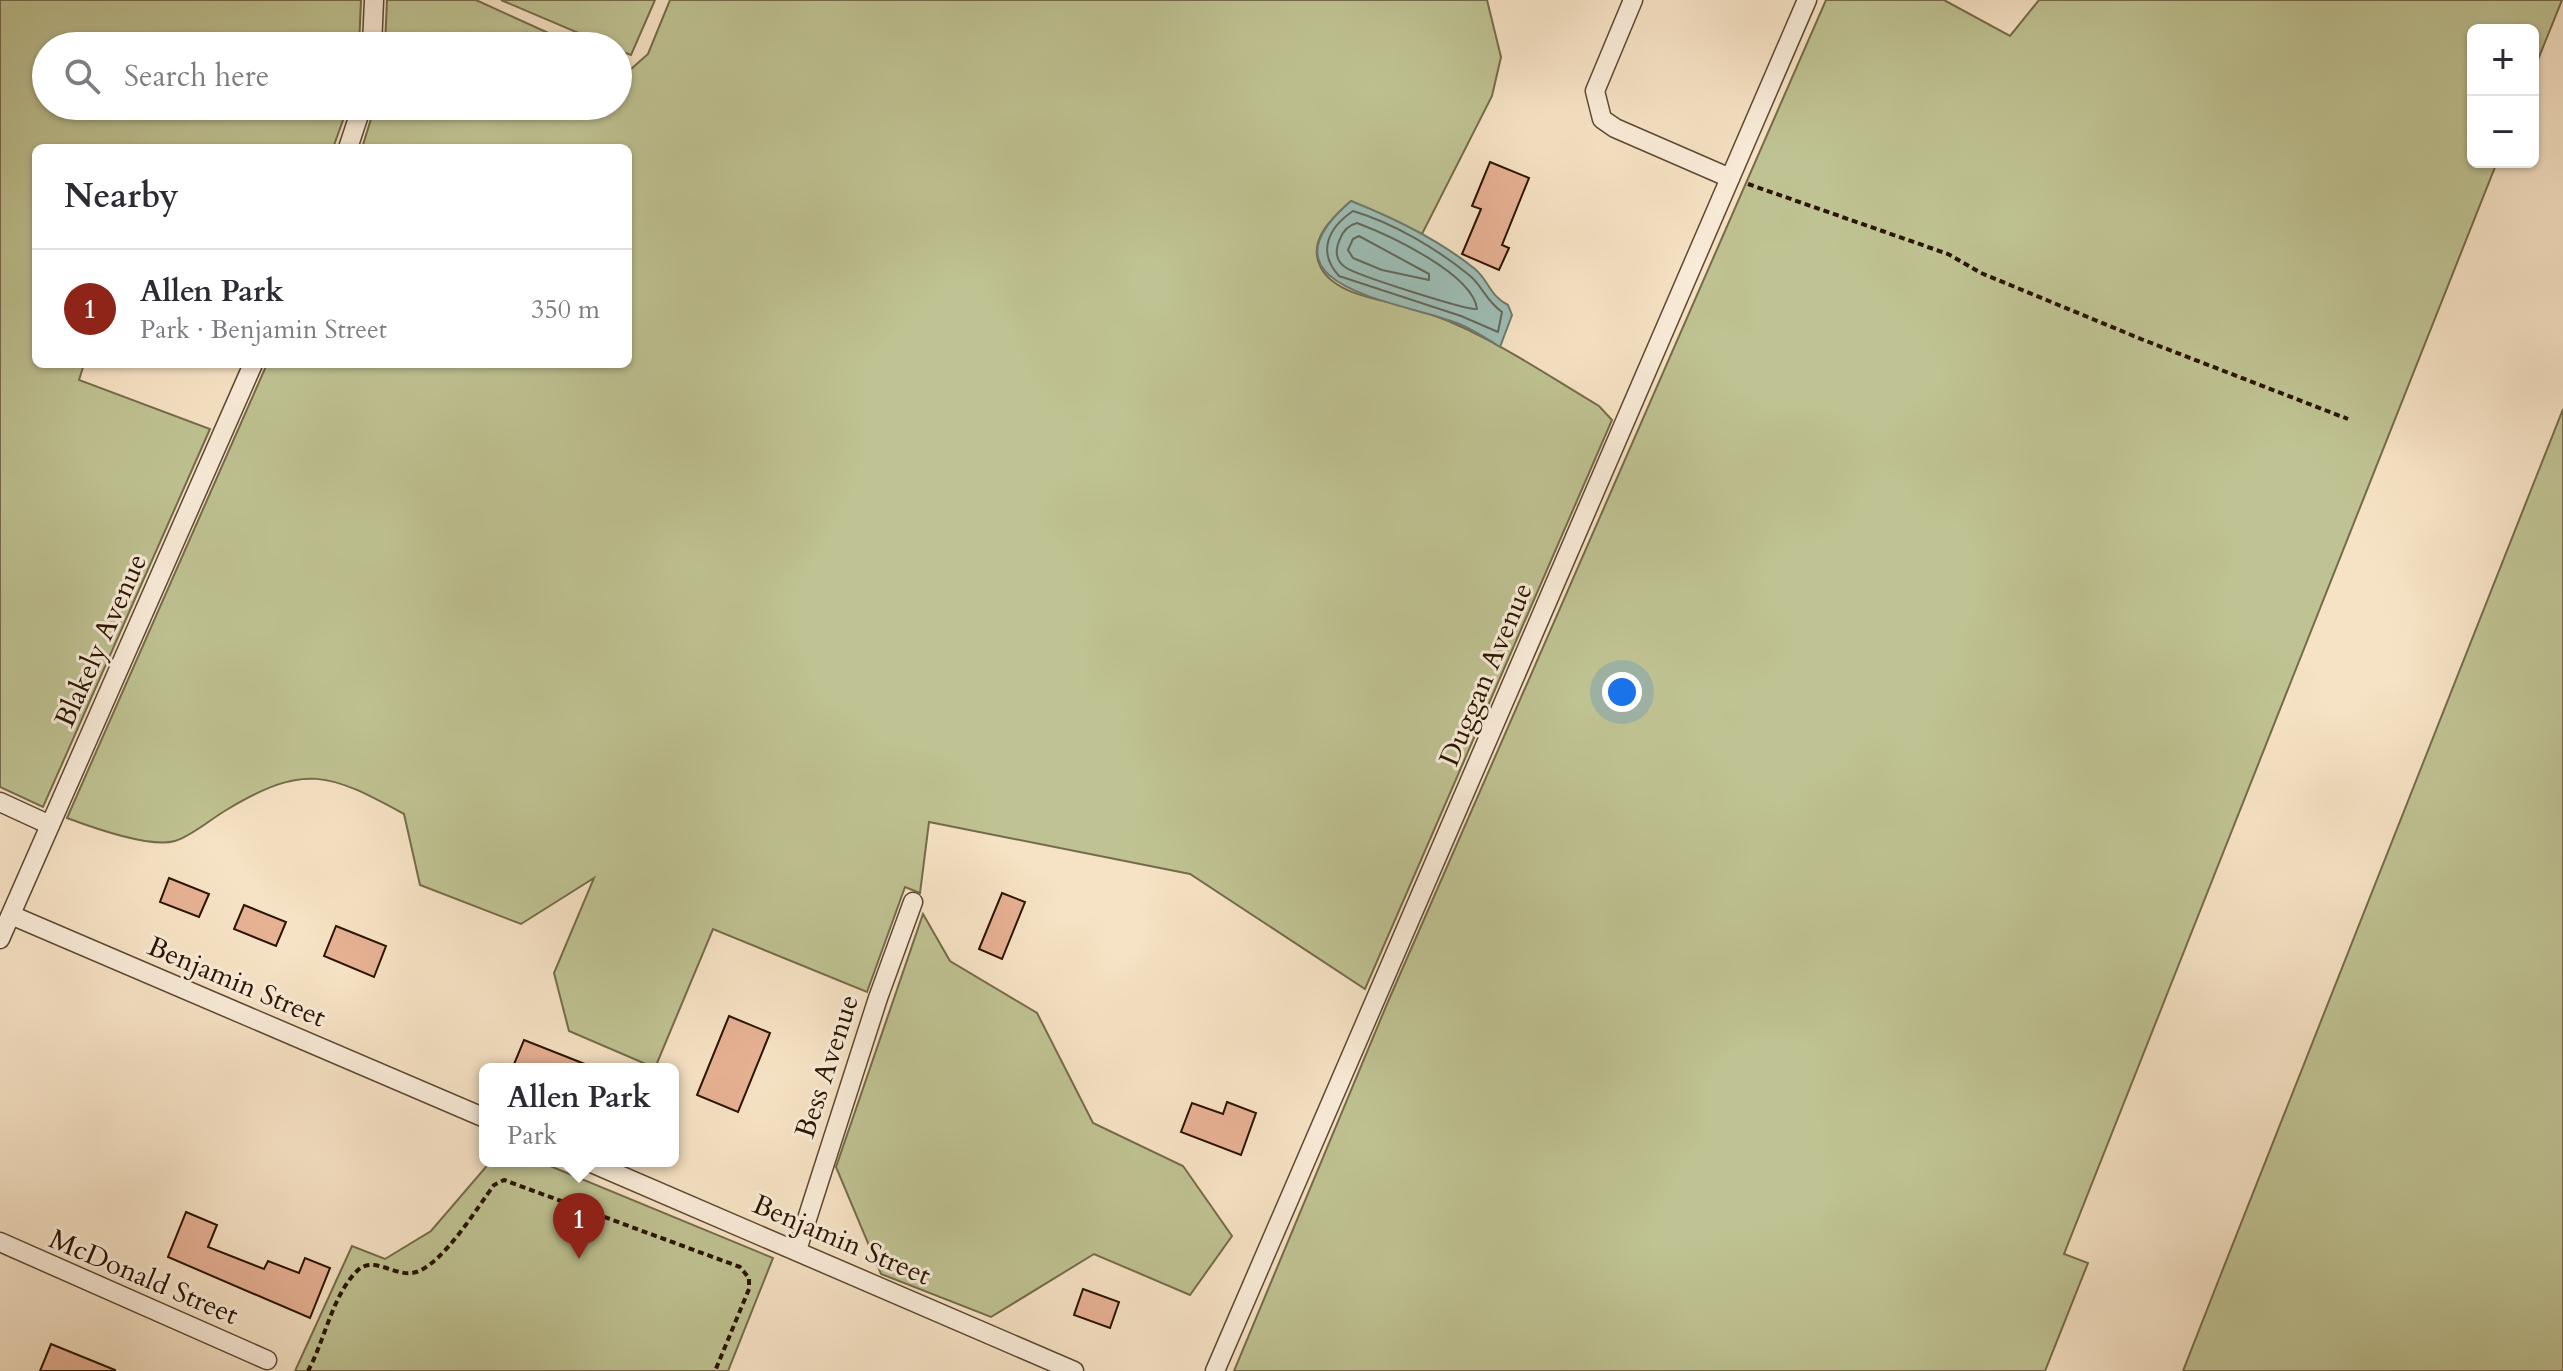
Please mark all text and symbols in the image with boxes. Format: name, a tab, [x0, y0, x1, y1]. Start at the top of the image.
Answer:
map controls	[2467, 24, 2539, 168]
button: +	[2467, 24, 2539, 96]
search box	[32, 32, 632, 120]
icon: search	[60, 54, 104, 98]
text: Search here	[124, 56, 269, 97]
button: −	[2467, 96, 2539, 168]
text: Nearby	[64, 173, 179, 219]
text: Allen Park	[140, 271, 284, 312]
text: 1	[83, 292, 97, 327]
text: 350 m	[531, 292, 600, 327]
text: Park · Benjamin Street	[140, 312, 387, 347]
street label: Blakely Avenue	[46, 548, 156, 733]
street label: Duggan Avenue	[1430, 577, 1542, 772]
your location	[1602, 672, 1642, 712]
street label: Benjamin Street	[142, 927, 332, 1037]
street label: Bess Avenue	[786, 990, 868, 1143]
popup	[479, 1063, 679, 1167]
text: Allen Park	[507, 1077, 651, 1118]
text: Park	[507, 1118, 557, 1153]
street label: Benjamin Street	[747, 1185, 937, 1295]
pin: 1	[553, 1193, 605, 1259]
street label: McDonald Street	[43, 1220, 244, 1334]

